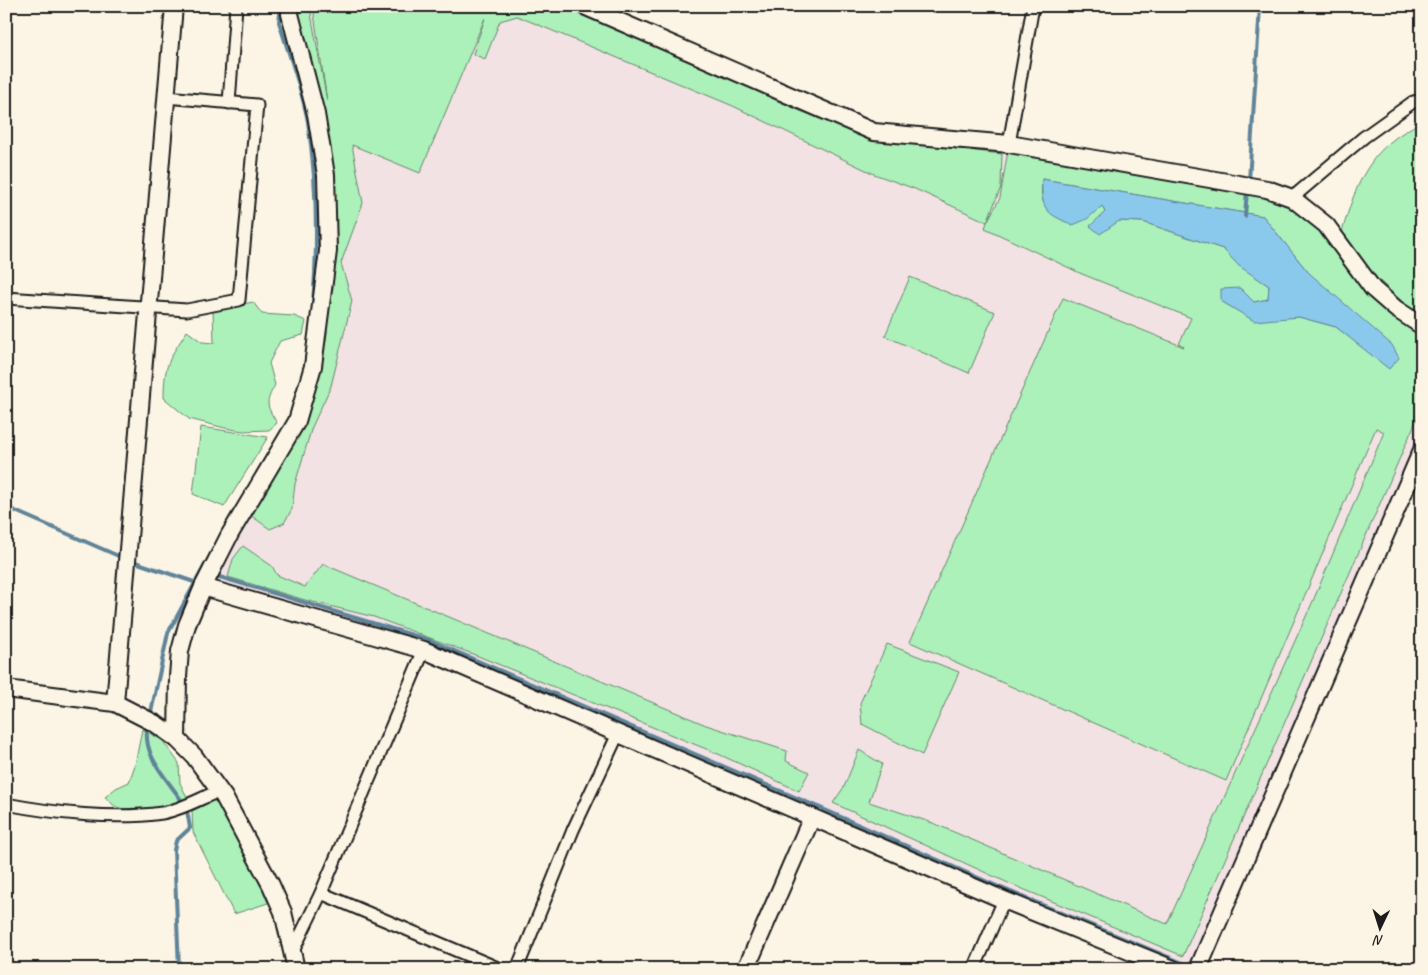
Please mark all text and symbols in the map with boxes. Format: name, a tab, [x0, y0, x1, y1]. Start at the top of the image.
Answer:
north arrow	[1356, 902, 1406, 952]
text: N	[1372, 932, 1384, 949]

